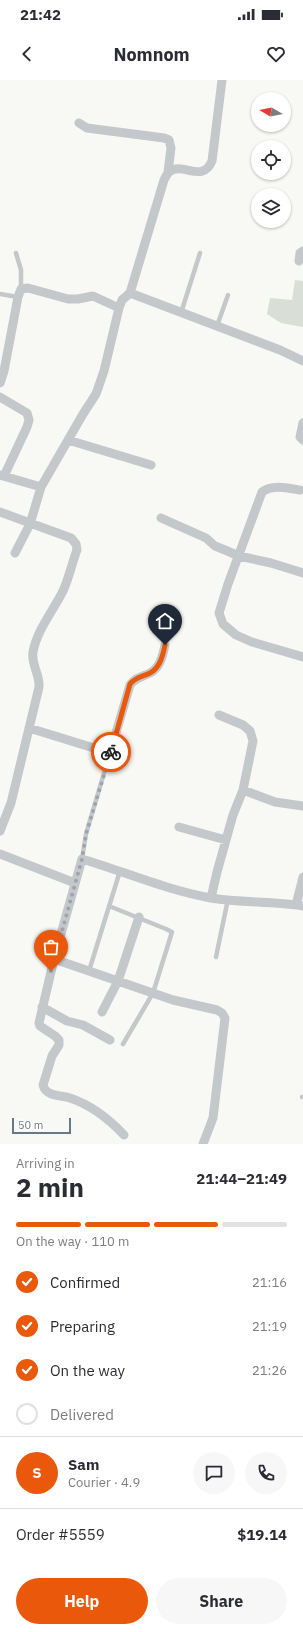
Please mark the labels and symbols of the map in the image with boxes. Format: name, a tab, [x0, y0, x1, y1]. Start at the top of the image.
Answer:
north arrow	[251, 92, 291, 132]
pin	[148, 604, 182, 645]
courier	[91, 732, 131, 772]
pin	[34, 930, 68, 971]
scale bar	[12, 1116, 71, 1135]

